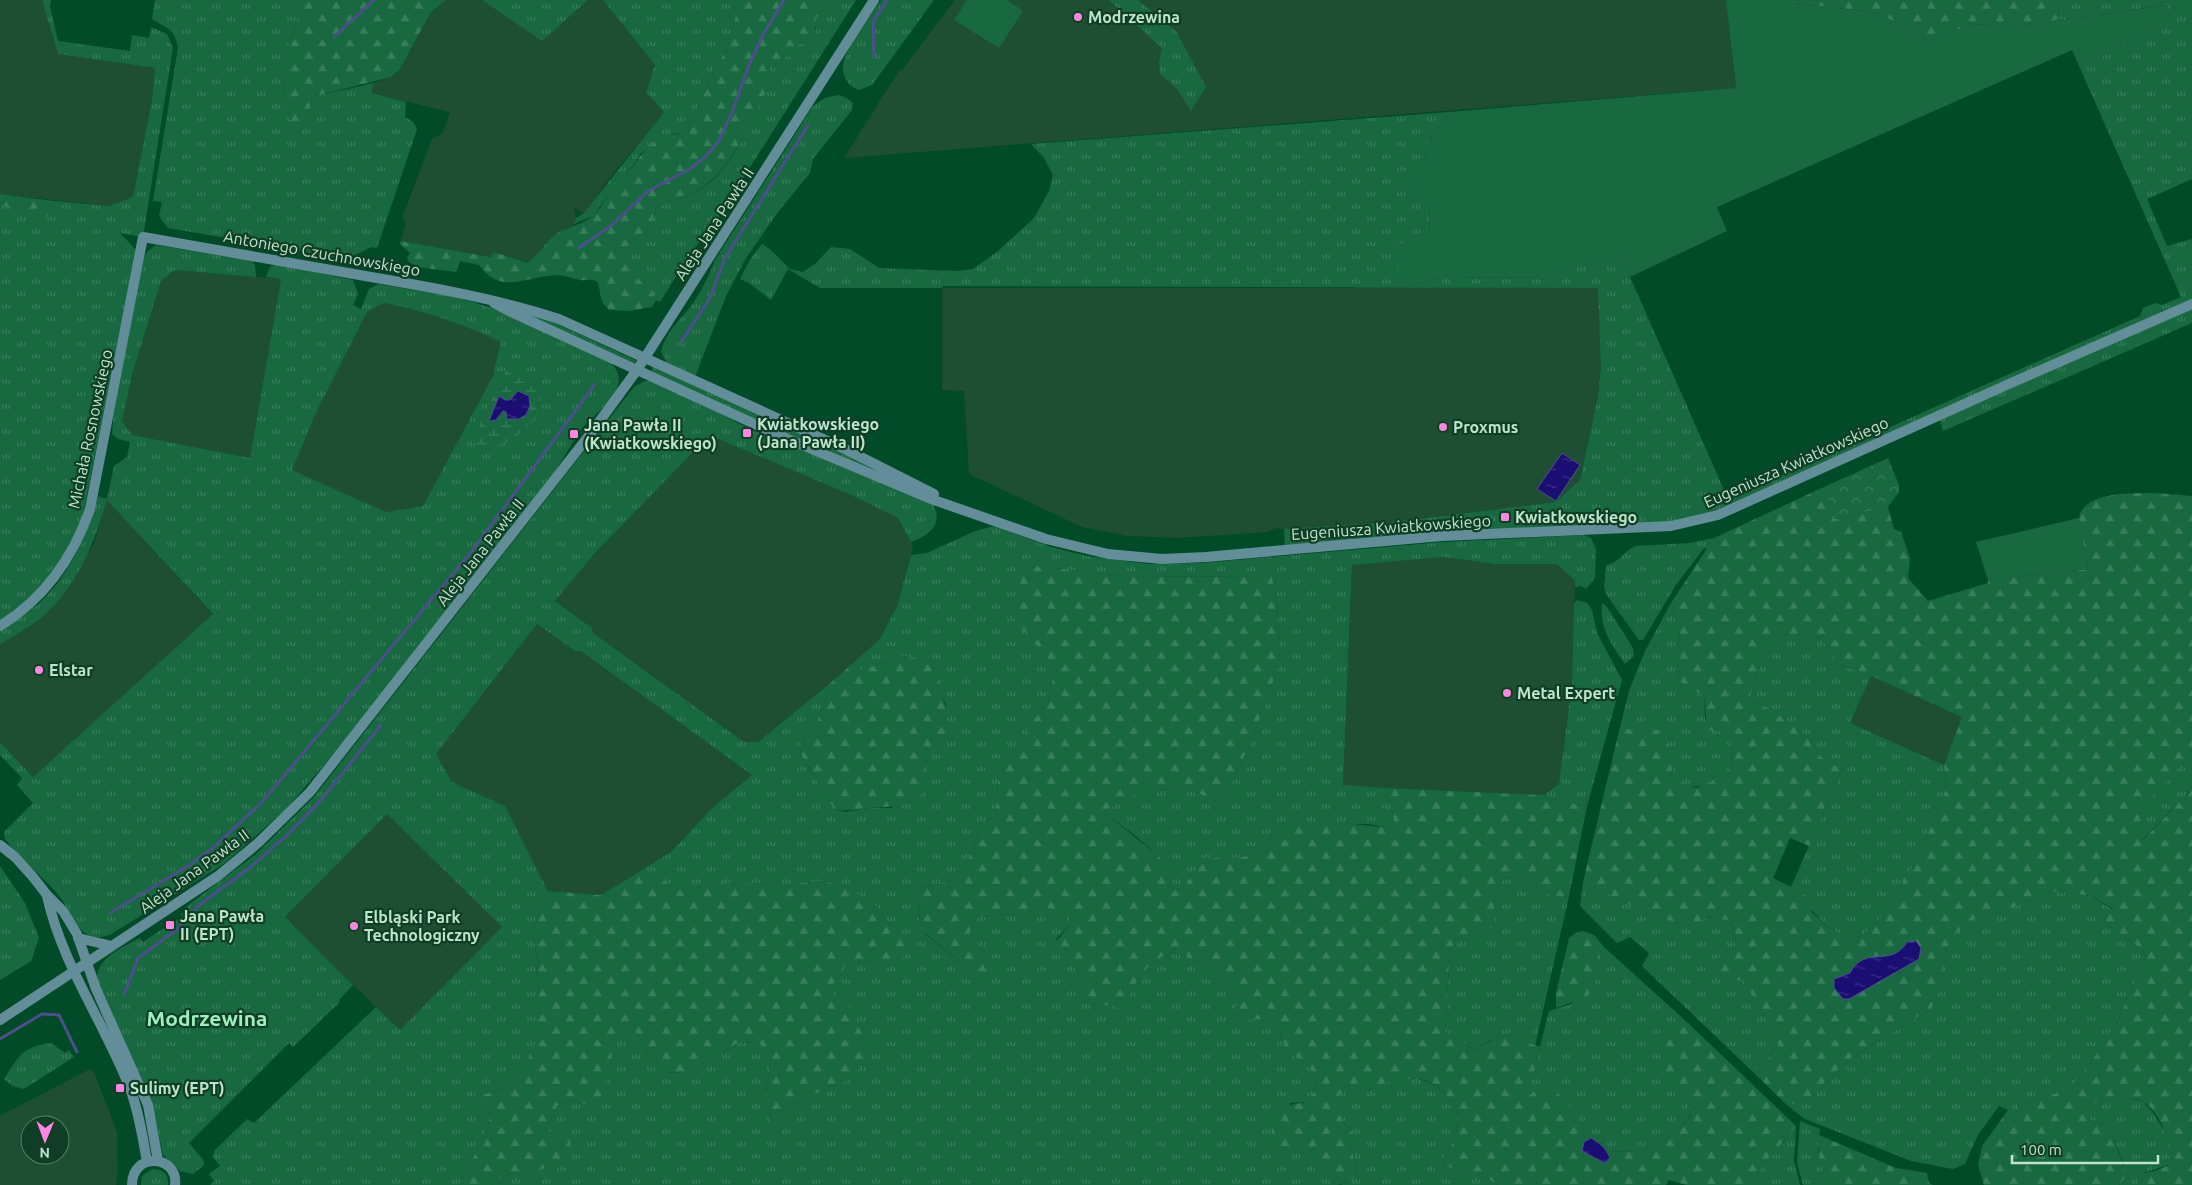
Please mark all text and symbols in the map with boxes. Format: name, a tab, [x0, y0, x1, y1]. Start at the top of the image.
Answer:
place label: Modrzewina	[1088, 8, 1180, 26]
marker: Modrzewina	[1072, 11, 1084, 23]
street label: Aleja Jana Pawła II	[671, 164, 757, 284]
street label: Antoniego Czuchnowskiego	[222, 227, 422, 279]
street label: Michała Rosnowskiego	[64, 348, 116, 510]
street label: Eugeniusza Kwiatkowskiego	[1701, 413, 1891, 511]
place label: Kwiatkowskiego (Jana Pawła II)	[757, 415, 879, 452]
place label: Jana Pawła II (Kwiatkowskiego)	[584, 416, 717, 453]
place label: Proxmus	[1453, 418, 1518, 436]
marker: Proxmus	[1437, 421, 1449, 433]
marker: Kwiatkowskiego (Jana Pawła II)	[741, 427, 753, 439]
marker: Jana Pawła II (Kwiatkowskiego)	[568, 428, 580, 440]
street label: Aleja Jana Pawła II	[433, 495, 527, 609]
place label: Kwiatkowskiego	[1515, 508, 1637, 526]
street label: Eugeniusza Kwiatkowskiego	[1291, 511, 1491, 543]
marker: Kwiatkowskiego	[1499, 511, 1511, 523]
place label: Elstar	[49, 661, 93, 679]
marker: Elstar	[33, 664, 45, 676]
place label: Metal Expert	[1517, 684, 1615, 702]
marker: Metal Expert	[1501, 687, 1513, 699]
street label: Aleja Jana Pawła II	[136, 825, 252, 917]
place label: Jana Pawła II (EPT)	[180, 907, 264, 944]
place label: Elbląski Park Technologiczny	[364, 908, 480, 944]
marker: Jana Pawła II (EPT)	[164, 919, 176, 931]
marker: Elbląski Park Technologiczny	[348, 920, 360, 932]
district label: Modrzewina	[147, 1006, 267, 1030]
place label: Sulimy (EPT)	[130, 1079, 225, 1098]
marker: Sulimy (EPT)	[114, 1082, 126, 1094]
north arrow	[20, 1115, 70, 1165]
scale bar	[2012, 1132, 2158, 1164]
text: 100 m	[2020, 1141, 2062, 1158]
text: N	[39, 1145, 50, 1161]

